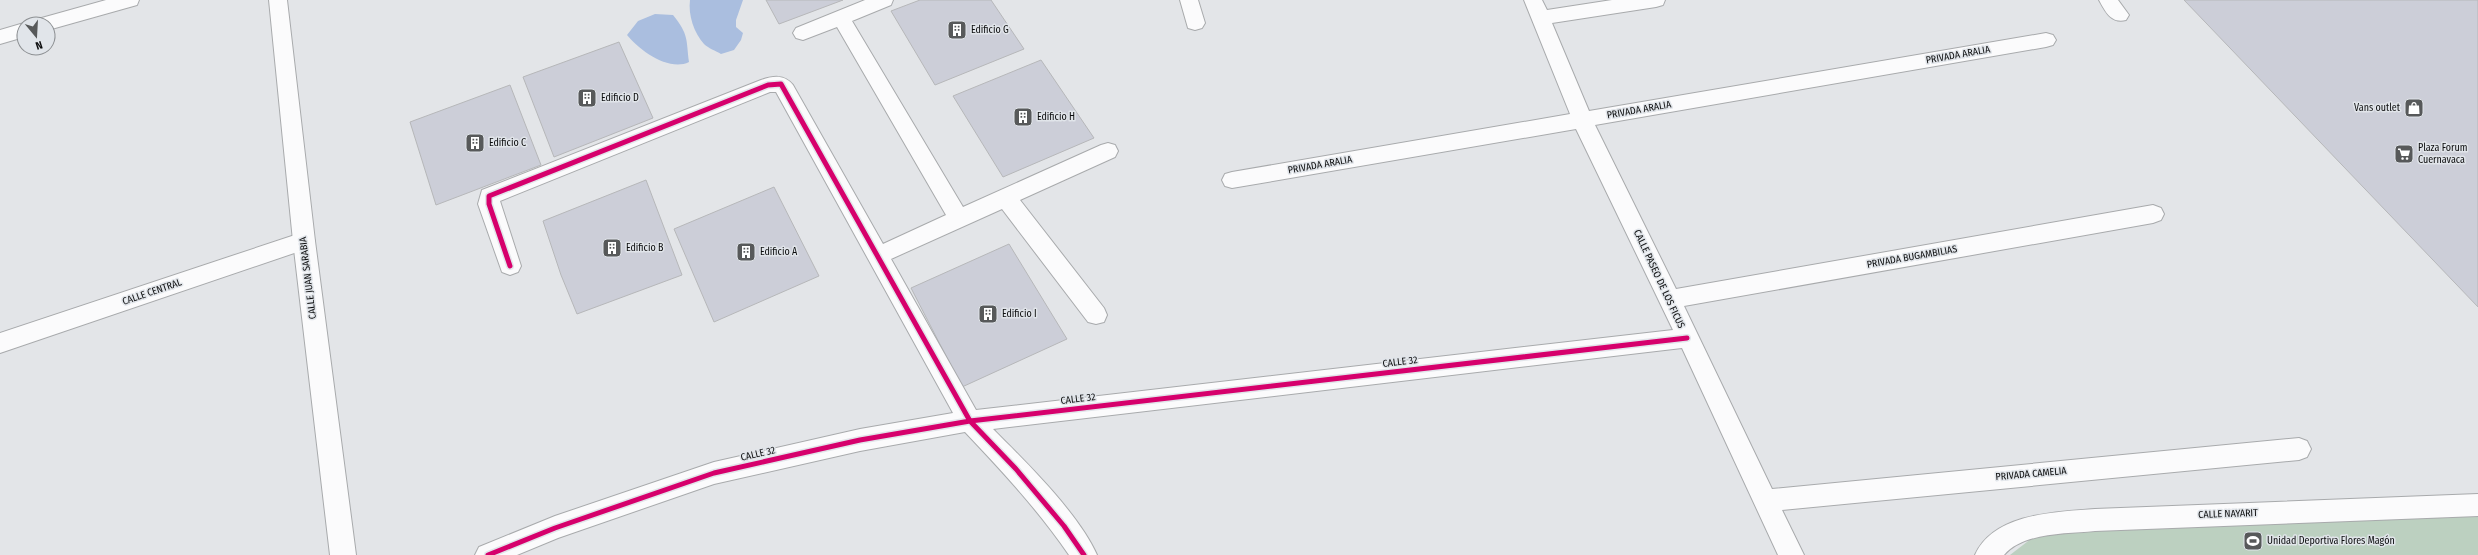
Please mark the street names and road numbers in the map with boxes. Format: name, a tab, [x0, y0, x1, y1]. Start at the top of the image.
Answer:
street label: PRIVADA ARALIA	[1925, 43, 1992, 67]
street label: PRIVADA ARALIA	[1606, 98, 1673, 122]
street label: PRIVADA ARALIA	[1287, 153, 1354, 177]
street label: CALLE PASEO DE LOS FICUS	[1631, 228, 1687, 330]
street label: CALLE JUAN SARABIA	[297, 236, 319, 320]
street label: PRIVADA BUGAMBILIAS	[1866, 243, 1958, 271]
street label: CALLE CENTRAL	[121, 276, 184, 308]
street label: CALLE 32	[1382, 354, 1419, 370]
street label: CALLE 32	[1060, 391, 1097, 407]
street label: CALLE 32	[740, 444, 777, 464]
street label: PRIVADA CAMELIA	[1995, 465, 2068, 483]
street label: CALLE NAYARIT	[2198, 507, 2258, 521]

